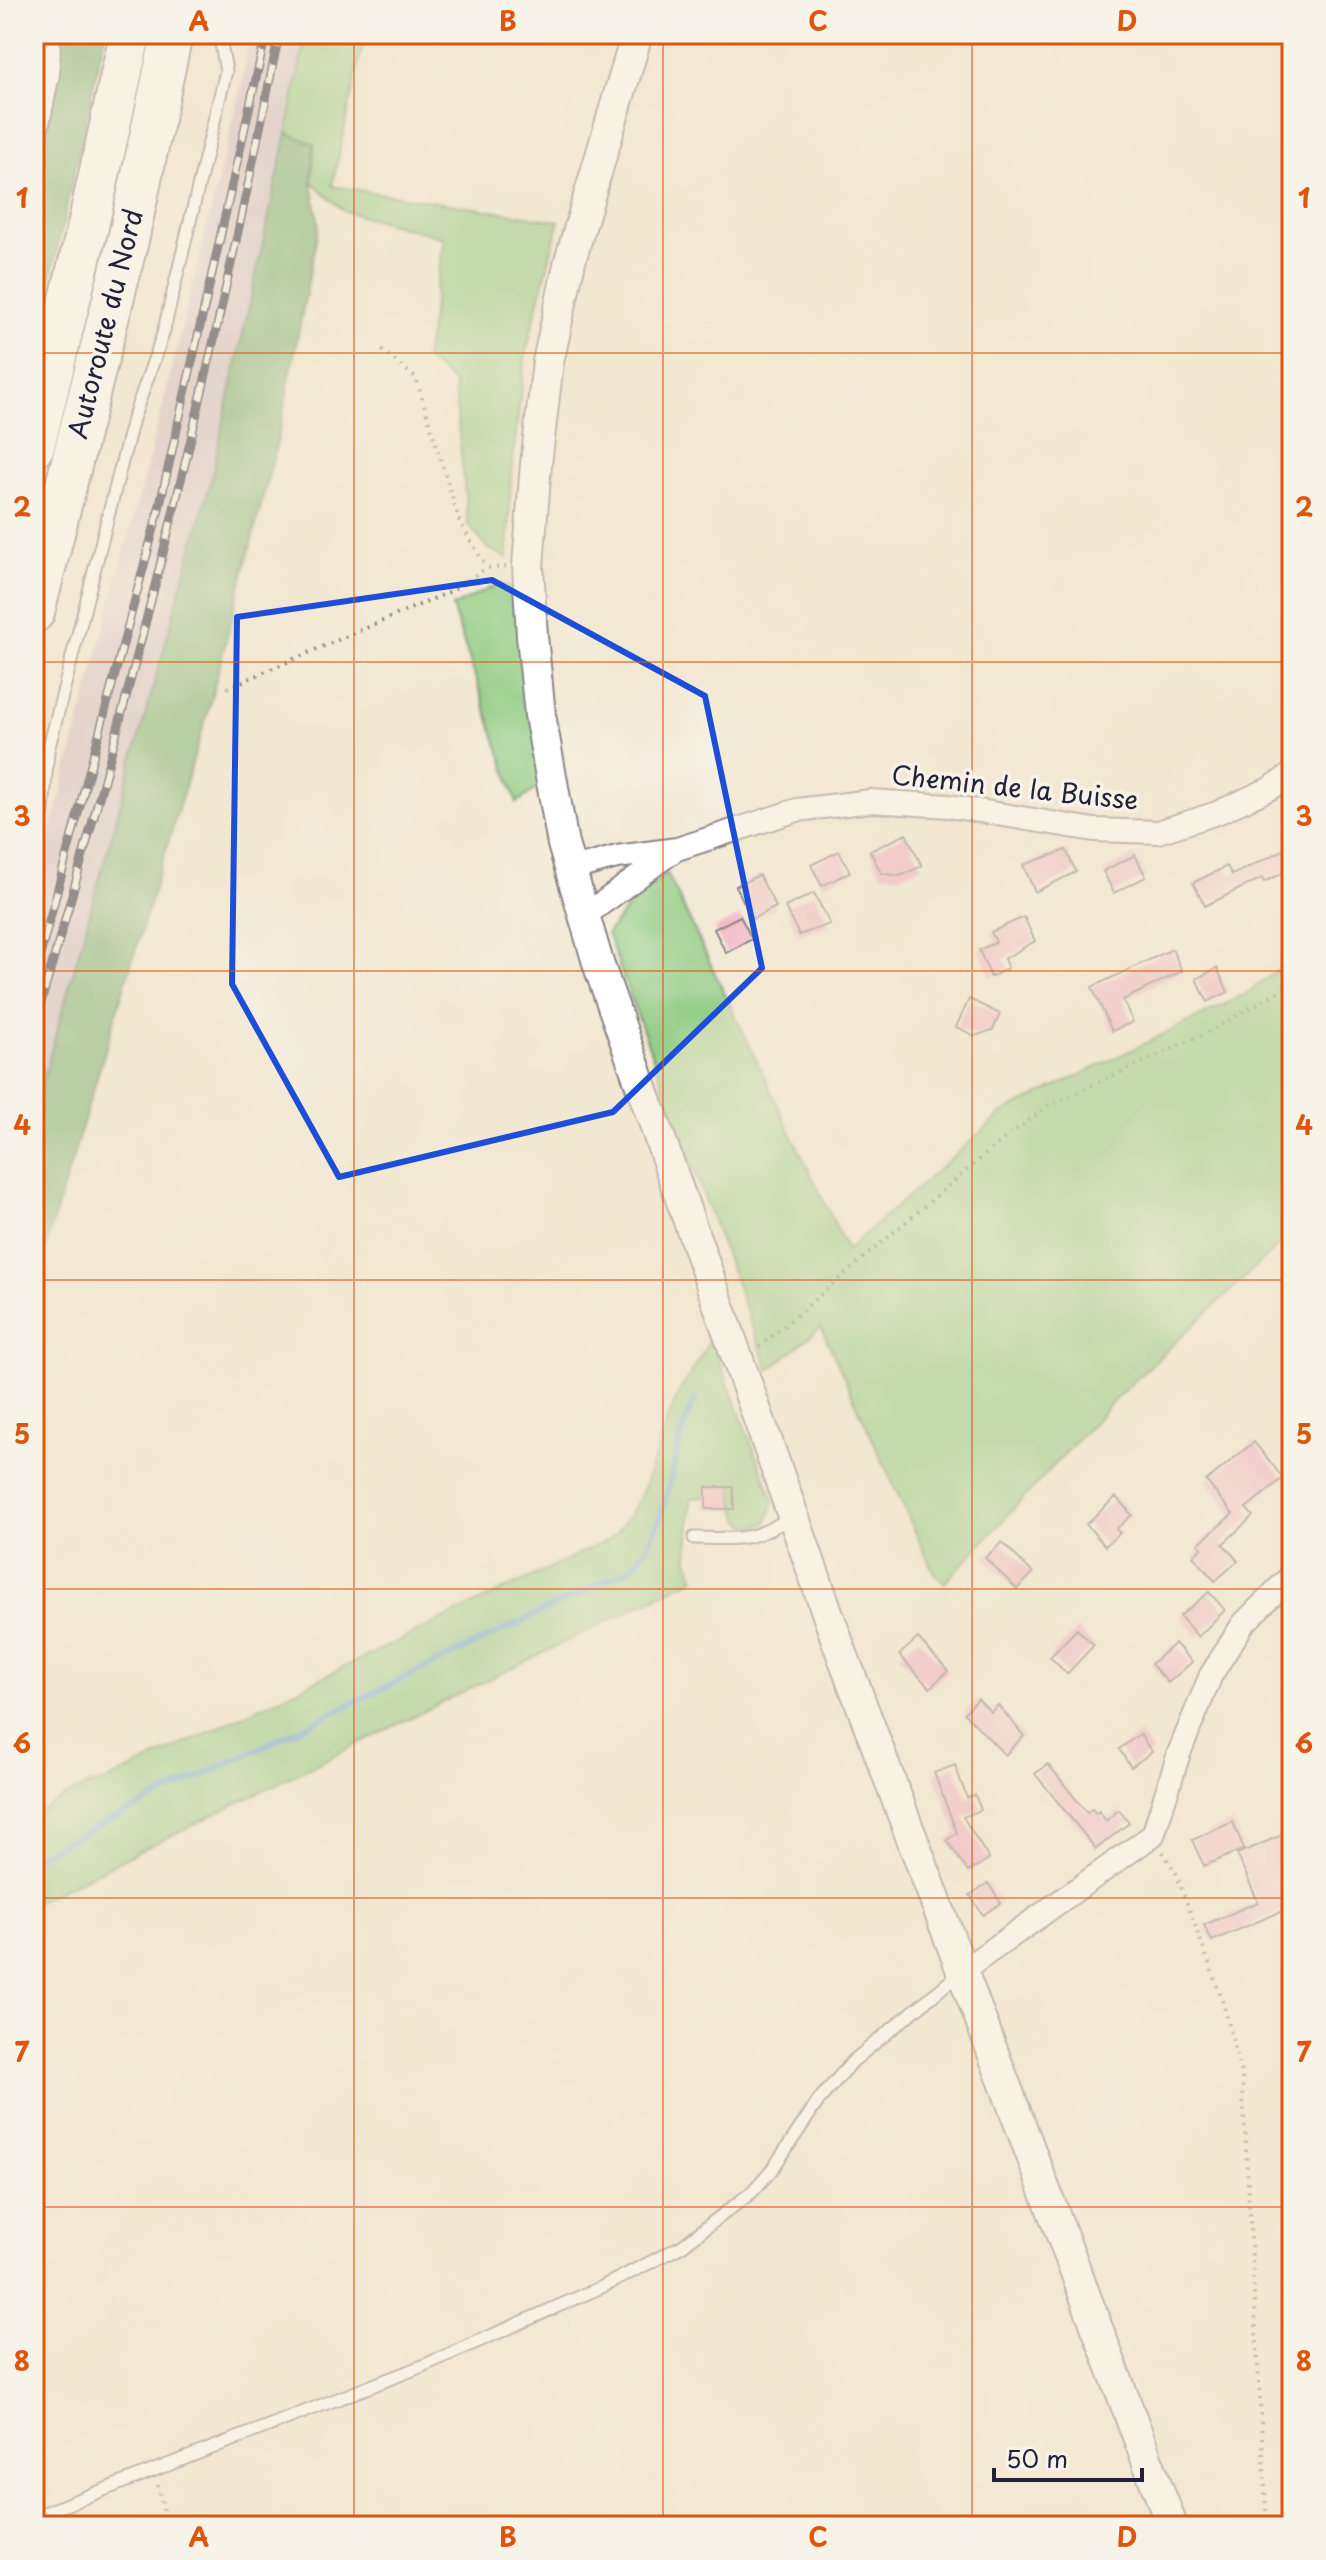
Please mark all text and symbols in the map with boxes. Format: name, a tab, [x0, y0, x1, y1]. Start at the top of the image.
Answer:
text: A	[189, 1, 209, 40]
text: B	[499, 1, 517, 40]
text: C	[808, 1, 828, 40]
text: D	[1117, 1, 1137, 40]
text: 1	[16, 178, 28, 217]
text: 1	[1298, 178, 1310, 217]
street label: Autoroute du Nord	[57, 205, 152, 442]
text: 2	[13, 487, 31, 526]
text: 2	[1295, 487, 1313, 526]
street label: Chemin de la Buisse	[890, 754, 1140, 819]
text: 3	[13, 796, 31, 835]
text: 3	[1295, 796, 1313, 835]
text: 4	[13, 1105, 31, 1144]
text: 4	[1295, 1105, 1313, 1144]
text: 5	[14, 1414, 30, 1453]
text: 5	[1296, 1414, 1312, 1453]
text: 6	[13, 1723, 31, 1762]
text: 6	[1295, 1723, 1313, 1762]
text: 7	[15, 2032, 30, 2071]
text: 7	[1297, 2032, 1312, 2071]
text: 8	[14, 2341, 30, 2380]
text: 8	[1296, 2341, 1312, 2380]
scale bar	[994, 2432, 1142, 2482]
text: 50 m	[1006, 2440, 1068, 2476]
text: A	[189, 2517, 209, 2556]
text: B	[499, 2517, 517, 2556]
text: C	[808, 2517, 828, 2556]
text: D	[1117, 2517, 1137, 2556]

